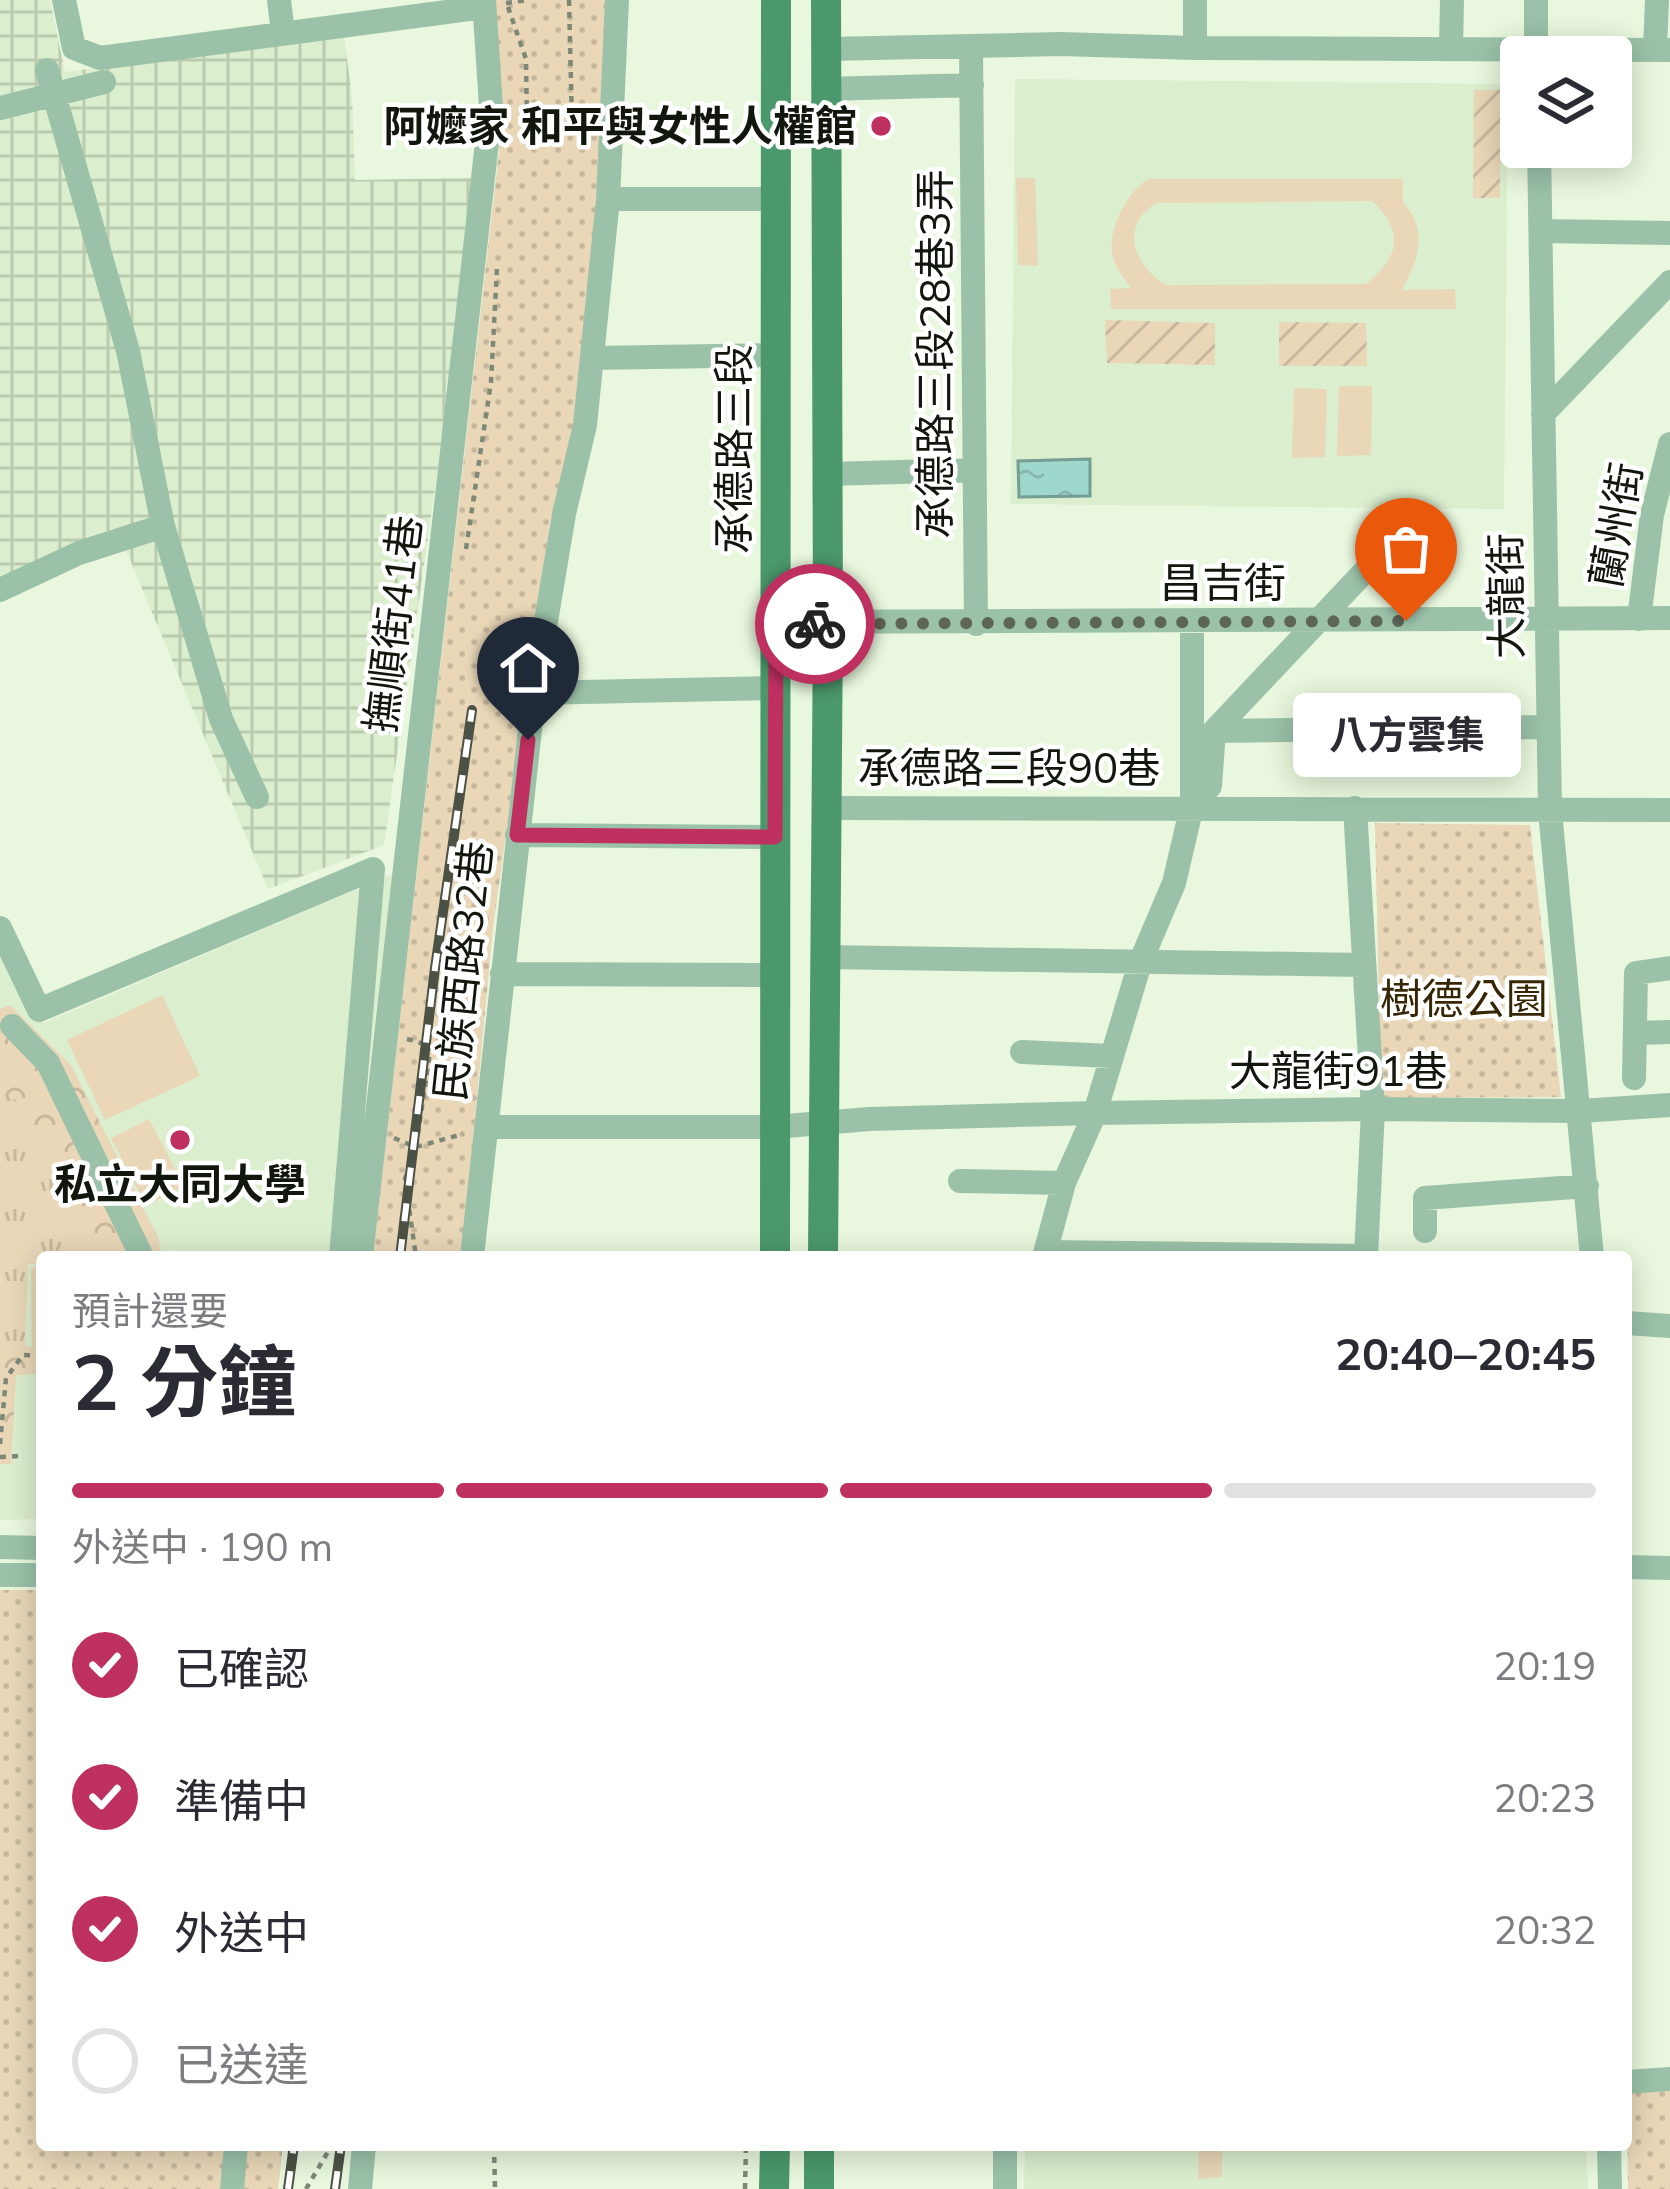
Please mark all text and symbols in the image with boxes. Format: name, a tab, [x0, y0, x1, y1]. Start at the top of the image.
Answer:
map controls	[1500, 36, 1632, 168]
button: layers	[1500, 36, 1632, 168]
place label: 阿嬤家 和平與女性人權館	[383, 99, 857, 152]
marker: 阿嬤家 和平與女性人權館	[868, 113, 894, 139]
street label: 承德路三段28巷3弄	[908, 169, 961, 539]
street label: 承德路三段	[707, 344, 760, 554]
street label: 蘭州街	[1578, 458, 1653, 592]
pin	[1355, 498, 1457, 621]
street label: 撫順街41巷	[353, 512, 432, 736]
icon: bag	[1373, 516, 1439, 582]
street label: 大龍街	[1478, 533, 1533, 659]
street label: 昌吉街	[1160, 556, 1286, 609]
courier	[755, 564, 875, 684]
icon: bike	[782, 591, 848, 657]
pin	[477, 617, 579, 740]
icon: home	[495, 635, 561, 701]
callout: 八方雲集	[1292, 693, 1520, 777]
text: 八方雲集	[1329, 710, 1485, 759]
street label: 承德路三段90巷	[858, 741, 1160, 794]
street label: 民族西路32巷	[423, 839, 502, 1103]
park label: 樹德公園	[1380, 972, 1548, 1025]
street label: 大龍街91巷	[1229, 1044, 1447, 1097]
marker: 私立大同大學	[167, 1127, 193, 1153]
place label: 私立大同大學	[54, 1157, 306, 1210]
text: 預計還要	[72, 1286, 228, 1335]
text: 20:40–20:45	[1335, 1325, 1596, 1381]
text: 2 分鐘	[72, 1332, 296, 1430]
text: 外送中 · 190 m	[72, 1522, 333, 1571]
icon: check	[72, 1632, 138, 1698]
text: 已確認	[174, 1640, 309, 1696]
text: 20:19	[1494, 1641, 1596, 1690]
icon: check	[72, 1764, 138, 1830]
text: 準備中	[174, 1772, 309, 1828]
text: 20:23	[1494, 1773, 1596, 1822]
icon: check	[72, 1896, 138, 1962]
text: 外送中	[174, 1904, 309, 1960]
text: 20:32	[1494, 1905, 1596, 1954]
text: 已送達	[174, 2036, 309, 2092]

